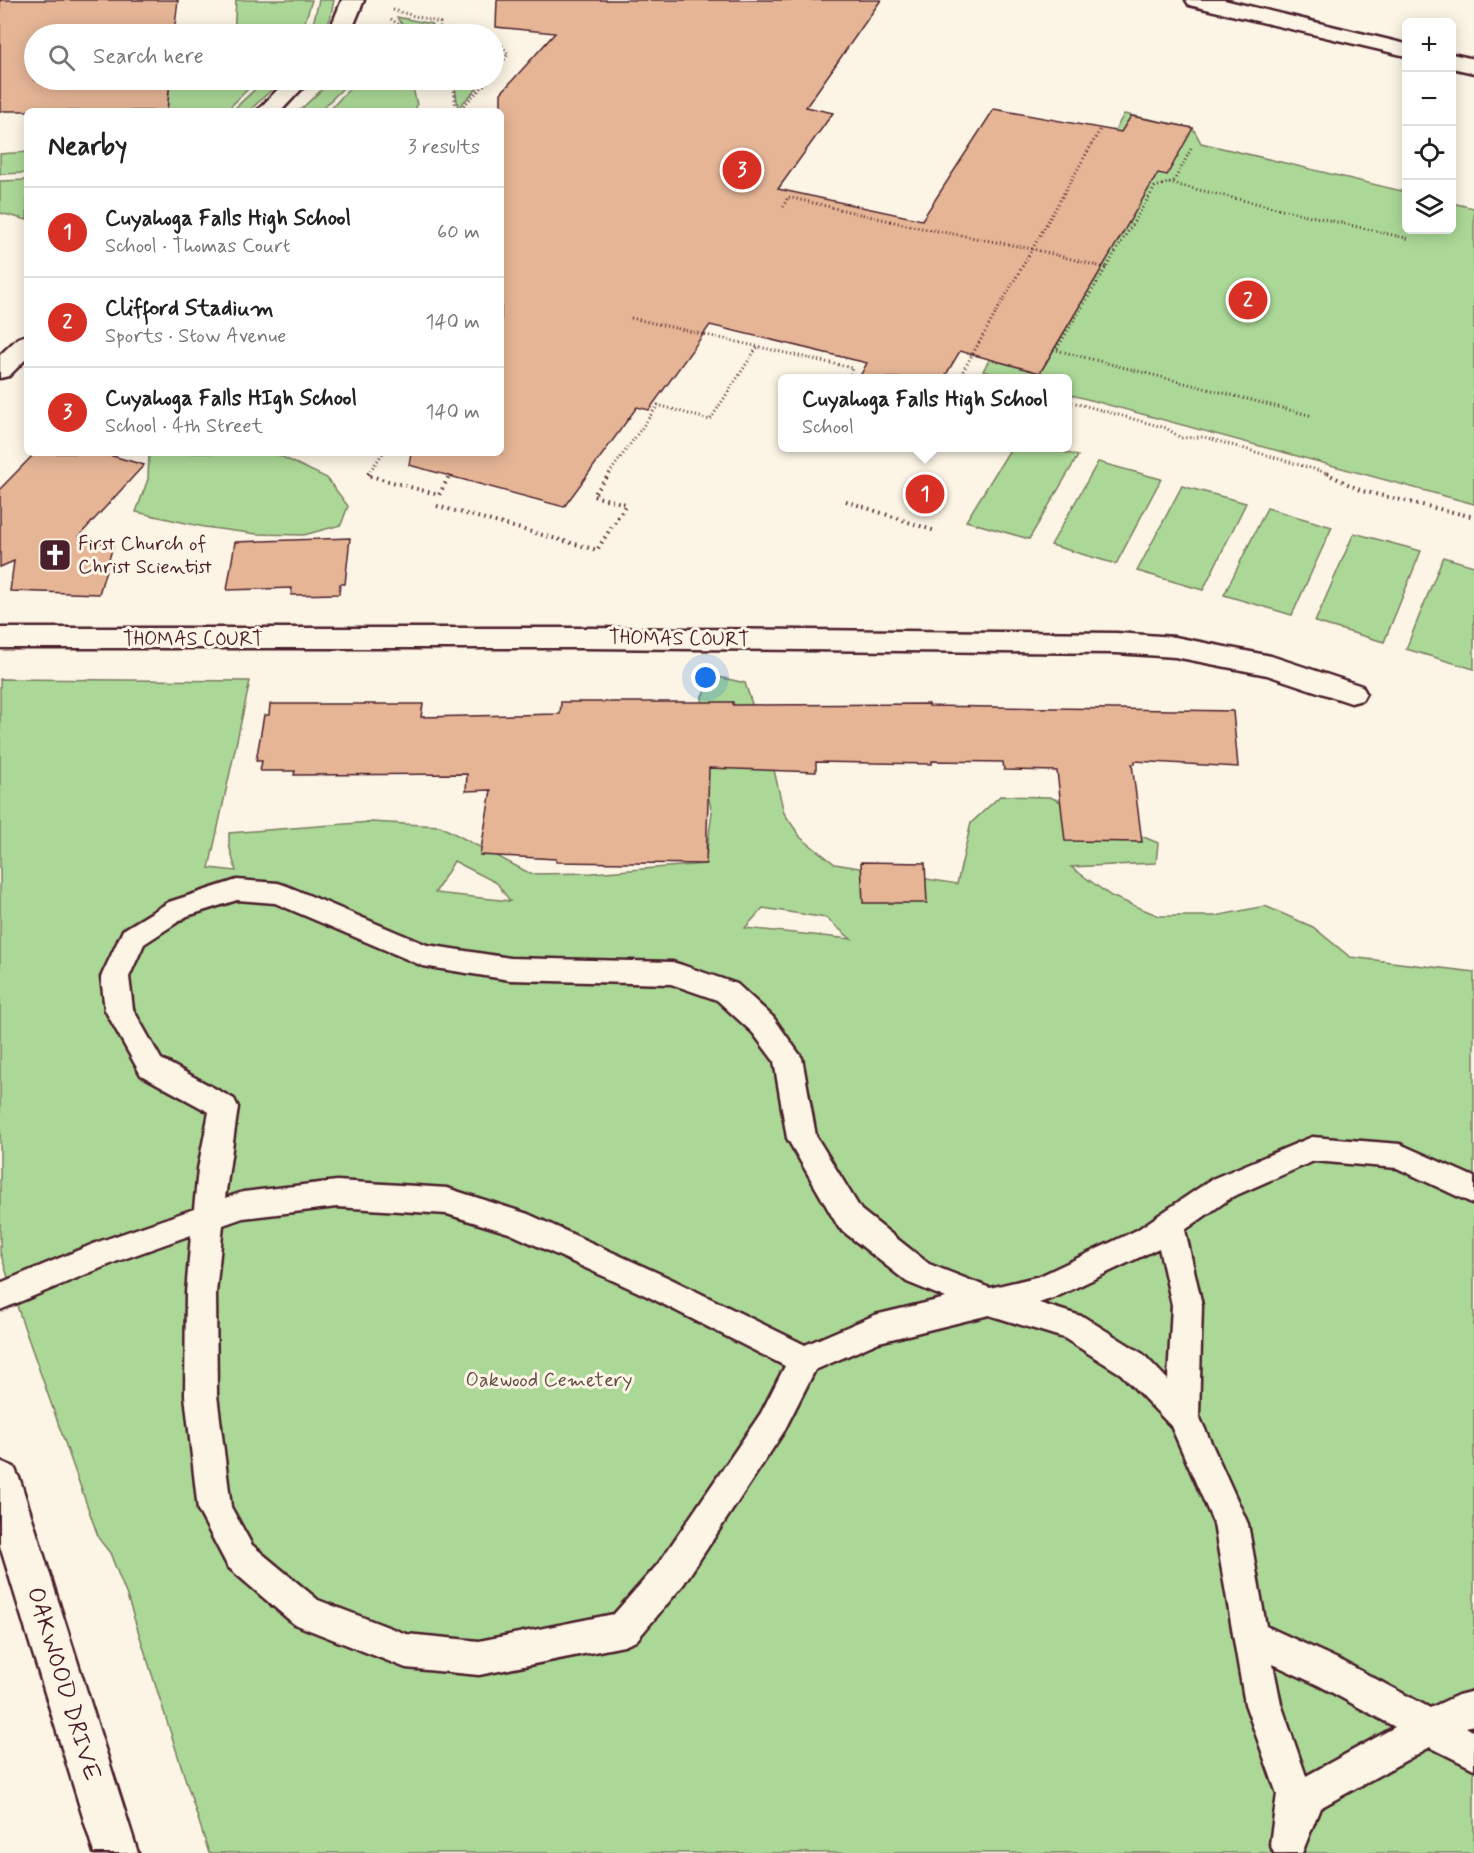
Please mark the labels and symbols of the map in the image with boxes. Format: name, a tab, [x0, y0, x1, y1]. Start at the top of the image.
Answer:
pin: 3	[722, 148, 762, 192]
pin: 2	[1228, 278, 1268, 322]
pin: 1	[906, 472, 944, 516]
place label: First Church of Christ Scientist	[78, 531, 212, 581]
church icon: First Church of Christ Scientist	[37, 537, 73, 573]
street label: THOMAS COURT	[608, 624, 750, 654]
street label: THOMAS COURT	[123, 626, 263, 653]
your location	[691, 663, 720, 692]
park label: Oakwood Cemetery	[466, 1367, 632, 1394]
street label: OAKWOOD DRIVE	[19, 1583, 107, 1785]

